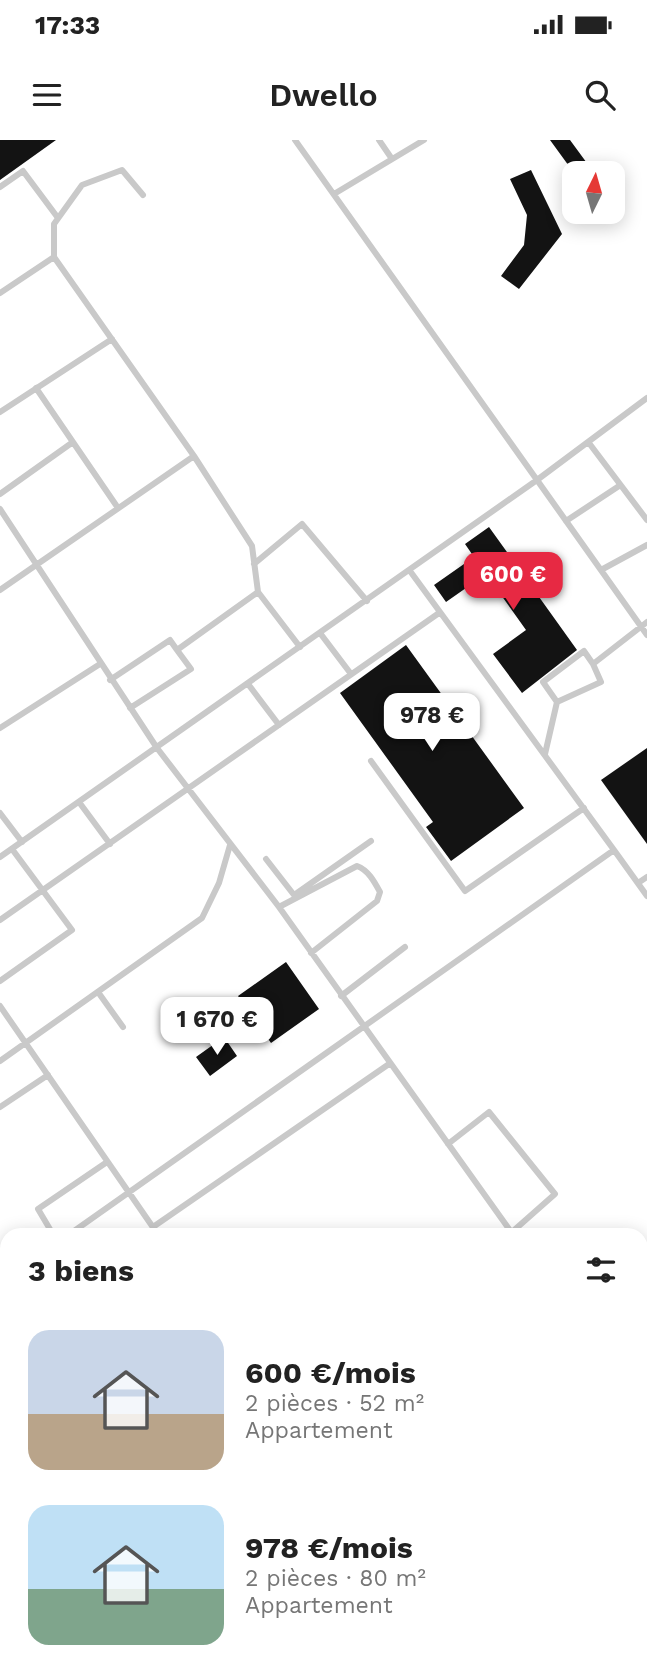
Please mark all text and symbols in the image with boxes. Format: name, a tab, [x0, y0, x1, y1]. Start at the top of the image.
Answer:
text: 17:33	[35, 10, 100, 40]
icon: menu	[28, 76, 66, 114]
text: Dwello	[269, 76, 378, 114]
icon: search	[581, 76, 619, 114]
north arrow	[562, 161, 625, 224]
map controls	[562, 161, 625, 224]
pin: 600 €	[464, 552, 562, 612]
text: 600 €	[480, 561, 546, 588]
pin: 978 €	[383, 694, 481, 753]
text: 978 €	[400, 702, 464, 729]
pin: 1 670 €	[152, 998, 282, 1057]
text: 1 670 €	[176, 1006, 258, 1033]
icon: filters	[582, 1251, 620, 1289]
text: 3 biens	[28, 1253, 134, 1288]
text: 600 €/mois	[245, 1355, 416, 1390]
icon: home	[84, 1358, 168, 1442]
text: 2 pièces · 52 m²	[245, 1390, 424, 1417]
text: Appartement	[245, 1417, 393, 1444]
text: 978 €/mois	[245, 1530, 413, 1565]
icon: home	[84, 1533, 168, 1617]
text: 2 pièces · 80 m²	[245, 1565, 426, 1592]
text: Appartement	[245, 1592, 393, 1619]

